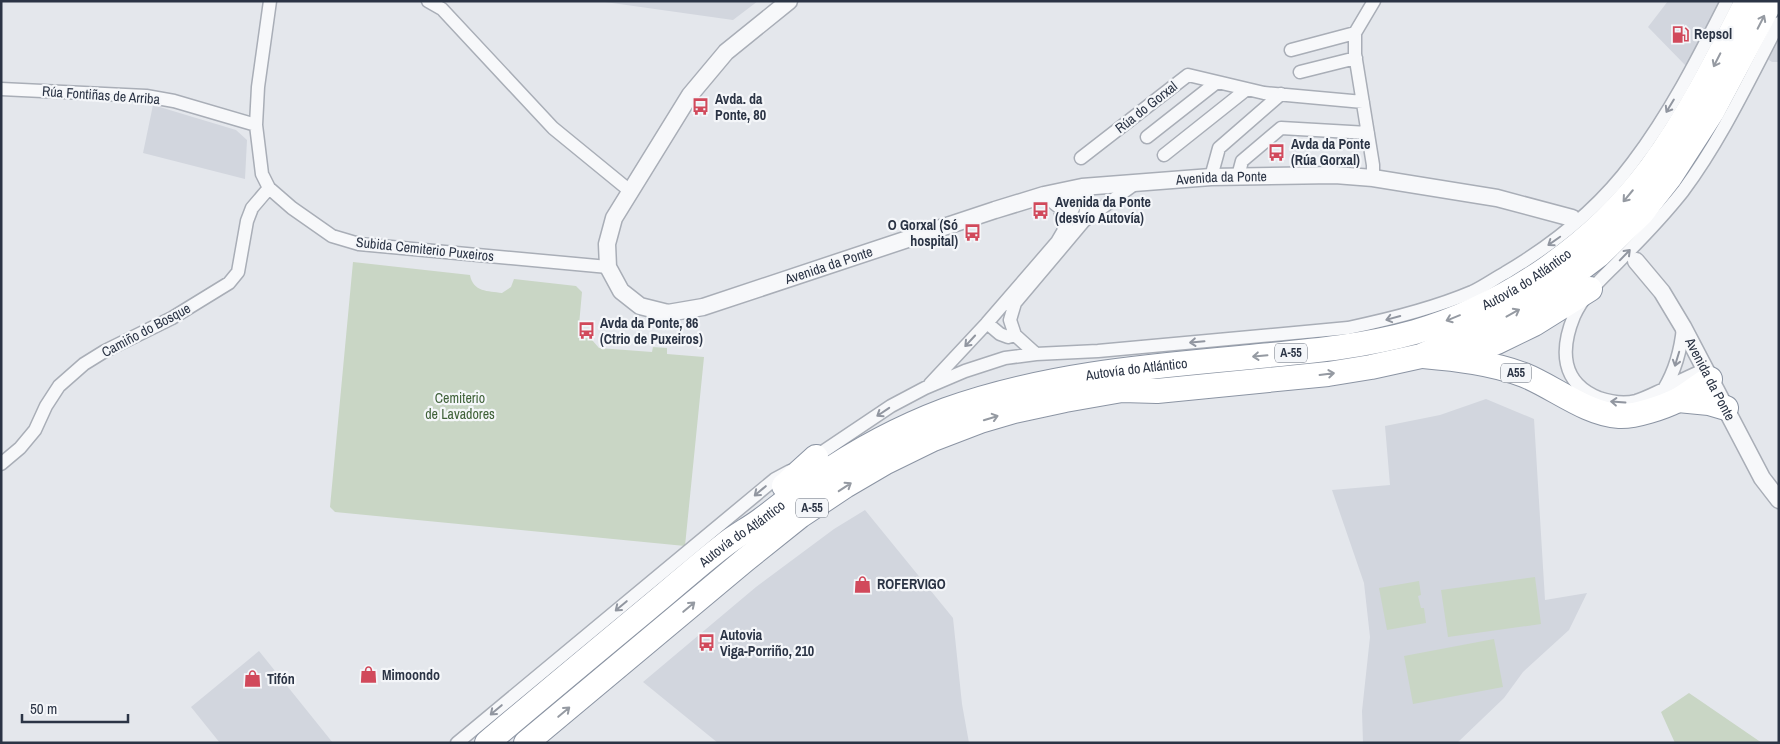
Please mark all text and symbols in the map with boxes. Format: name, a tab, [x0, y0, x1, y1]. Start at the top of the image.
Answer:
one-way arrow	[1756, 14, 1766, 29]
fuel station icon: Repsol	[1670, 24, 1690, 44]
place label: Repsol	[1694, 25, 1732, 43]
one-way arrow	[1712, 52, 1721, 67]
street label: Rúa do Gorxal	[1111, 77, 1181, 137]
street label: Rúa Fontiñas de Arriba	[41, 82, 161, 108]
place label: Avda. da Ponte, 80	[715, 90, 766, 124]
bus stop icon: Avda. da Ponte, 80	[691, 97, 711, 117]
one-way arrow	[1665, 98, 1675, 112]
place label: Avda da Ponte (Rúa Gorxal)	[1291, 135, 1370, 169]
bus stop icon: Avda da Ponte (Rúa Gorxal)	[1267, 142, 1287, 162]
street label: Avenida da Ponte	[1174, 167, 1267, 189]
one-way arrow	[1622, 189, 1634, 202]
place label: Avenida da Ponte (desvío Autovía)	[1055, 193, 1151, 227]
bus stop icon: Avenida da Ponte (desvío Autovía)	[1031, 200, 1051, 220]
place label: O Gorxal (Só hospital)	[888, 216, 958, 250]
bus stop icon: O Gorxal (Só hospital)	[962, 223, 982, 243]
street label: Subida Cemiterio Puxeiros	[355, 233, 495, 265]
one-way arrow	[1547, 236, 1561, 246]
street label: Avenida da Ponte	[782, 242, 875, 288]
street label: Autovía do Atlántico	[1478, 245, 1575, 314]
one-way arrow	[1619, 249, 1631, 261]
street label: Camiño do Bosque	[98, 299, 194, 361]
one-way arrow	[1505, 308, 1520, 317]
one-way arrow	[1446, 313, 1461, 323]
place label: Avda da Ponte, 86 (Ctrio de Puxeiros)	[600, 314, 703, 348]
one-way arrow	[1385, 314, 1401, 324]
bus stop icon: Avda da Ponte, 86 (Ctrio de Puxeiros)	[576, 321, 596, 341]
street label: Avenida da Ponte	[1681, 334, 1739, 424]
one-way arrow	[964, 335, 976, 348]
one-way arrow	[1189, 337, 1205, 347]
road number: A-55	[1275, 343, 1307, 362]
one-way arrow	[1253, 351, 1269, 360]
one-way arrow	[1672, 351, 1682, 367]
street label: Autovía do Atlántico	[1083, 354, 1188, 385]
road number: A55	[1501, 363, 1531, 382]
one-way arrow	[1319, 369, 1335, 379]
park label: Cemiterio de Lavadores	[425, 389, 495, 423]
one-way arrow	[1610, 397, 1626, 406]
one-way arrow	[876, 407, 890, 417]
one-way arrow	[983, 412, 999, 422]
one-way arrow	[837, 481, 851, 491]
one-way arrow	[754, 486, 767, 497]
street label: Autovía do Atlántico	[694, 496, 789, 571]
road number: A-55	[796, 498, 828, 518]
shop icon: ROFERVIGO	[853, 574, 873, 594]
place label: ROFERVIGO	[877, 575, 946, 593]
one-way arrow	[615, 601, 628, 612]
one-way arrow	[682, 602, 695, 613]
place label: Autovia Viga-Porriño, 210	[720, 626, 814, 660]
bus stop icon: Autovia Viga-Porriño, 210	[696, 633, 716, 653]
shop icon: Mimoondo	[358, 665, 378, 685]
place label: Mimoondo	[382, 666, 440, 684]
shop icon: Tifón	[243, 669, 263, 689]
place label: Tifón	[267, 670, 295, 688]
scale bar	[22, 692, 129, 724]
text: 50 m	[30, 698, 57, 719]
one-way arrow	[490, 705, 503, 716]
one-way arrow	[557, 706, 570, 717]

